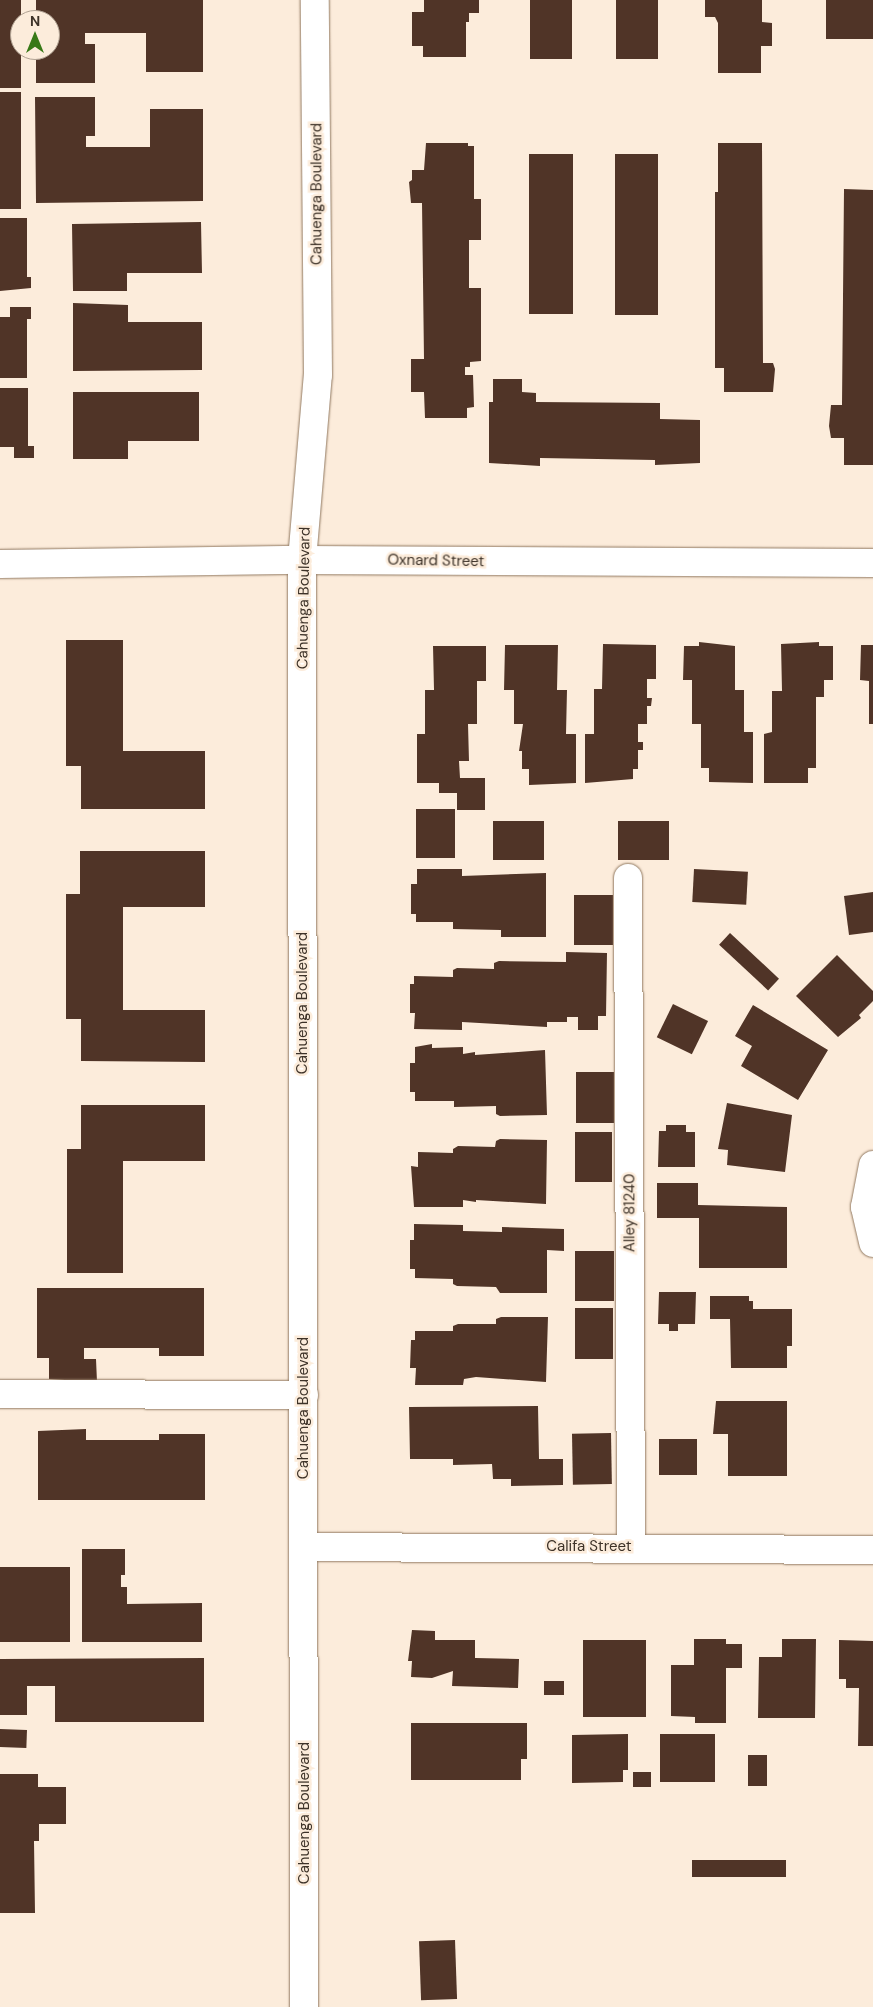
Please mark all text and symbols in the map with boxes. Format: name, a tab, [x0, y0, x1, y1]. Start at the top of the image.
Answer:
north arrow	[10, 10, 60, 60]
text: N	[30, 12, 40, 30]
street label: Cahuenga Boulevard	[308, 123, 326, 265]
street label: Cahuenga Boulevard	[294, 527, 314, 669]
street label: Oxnard Street	[387, 551, 485, 571]
street label: Cahuenga Boulevard	[294, 932, 312, 1074]
street label: Alley 81240	[621, 1174, 639, 1252]
street label: Cahuenga Boulevard	[295, 1337, 313, 1479]
street label: Califa Street	[546, 1538, 632, 1556]
street label: Cahuenga Boulevard	[296, 1742, 314, 1884]

